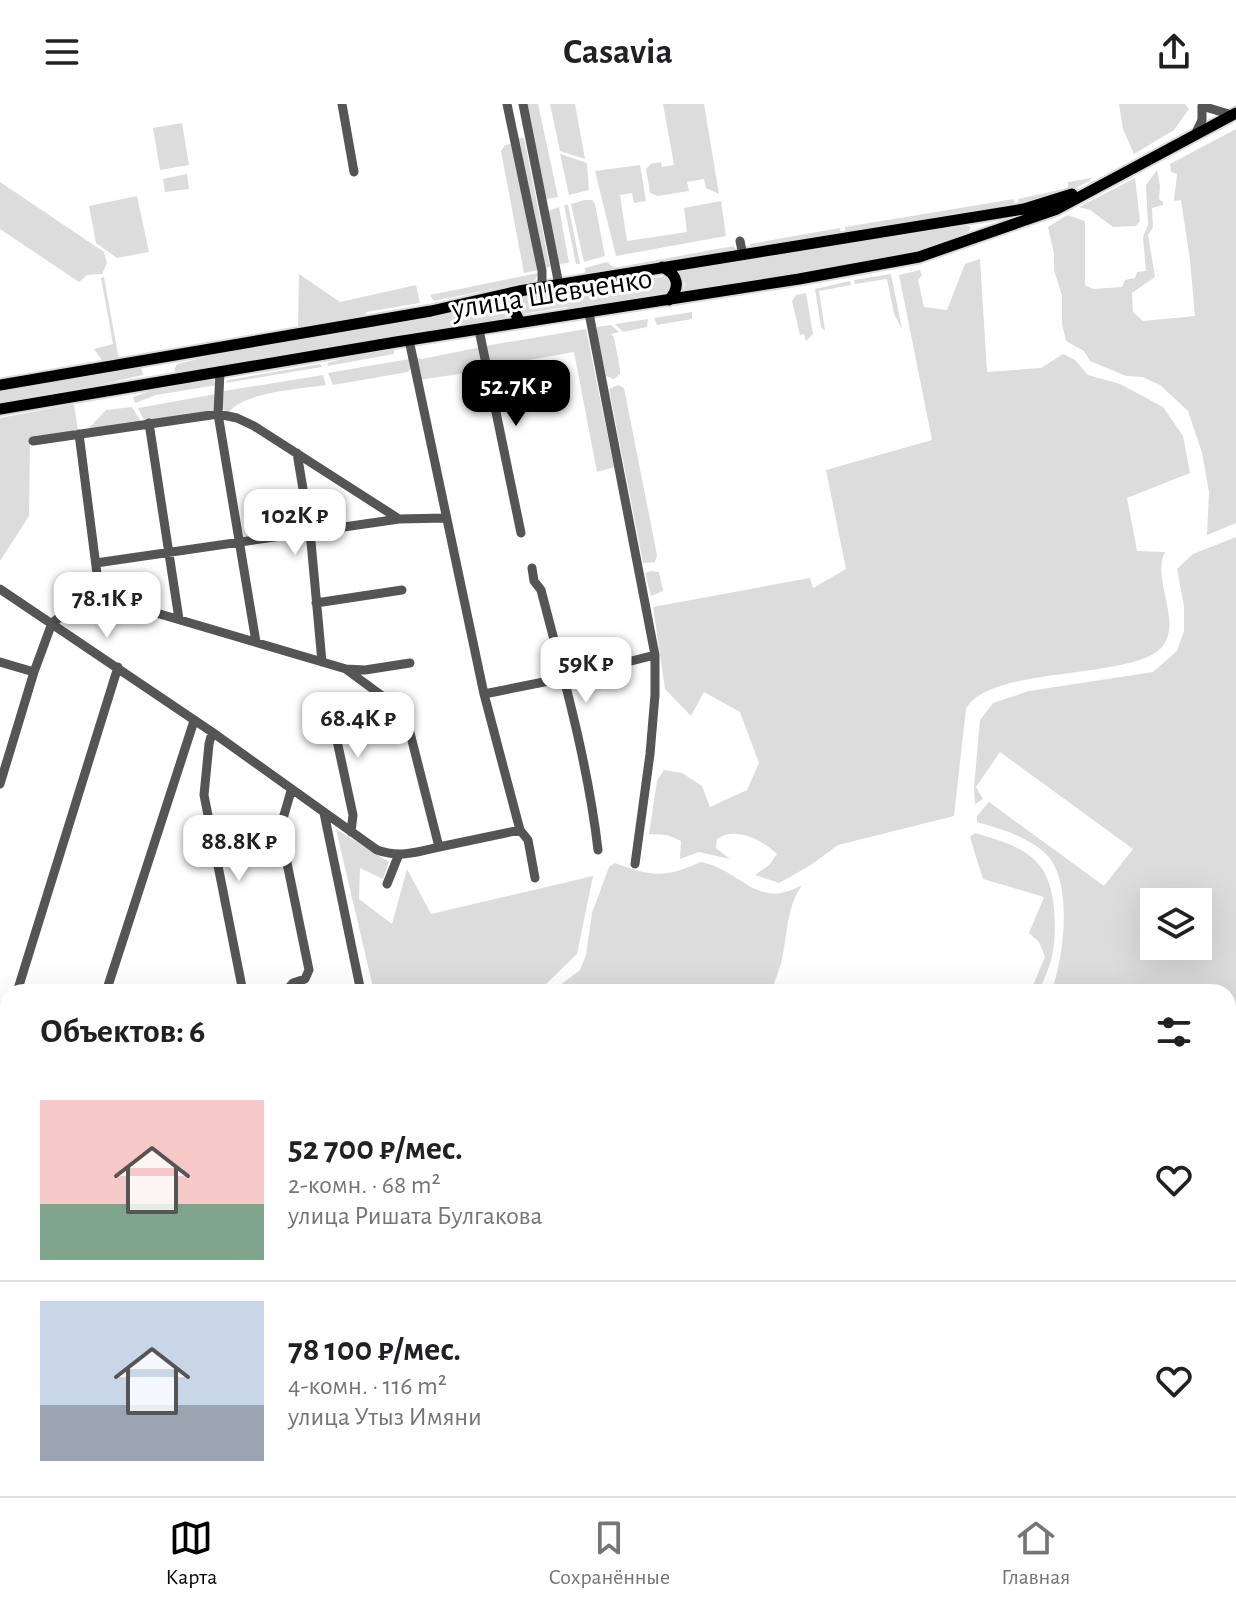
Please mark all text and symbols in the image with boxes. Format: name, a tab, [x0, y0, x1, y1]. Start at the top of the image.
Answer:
icon: menu	[40, 30, 84, 74]
icon: share	[1152, 30, 1196, 74]
text: Casavia	[563, 34, 673, 70]
street label: улица Шевченко	[449, 263, 654, 325]
pin: 52.7K ₽	[442, 360, 590, 428]
text: 52.7K ₽	[480, 373, 552, 399]
pin: 102K ₽	[230, 489, 360, 557]
text: 102K ₽	[262, 502, 328, 528]
pin: 78.1K ₽	[33, 572, 181, 640]
text: 78.1K ₽	[72, 585, 142, 611]
pin: 59K ₽	[530, 637, 642, 705]
text: 59K ₽	[558, 650, 614, 676]
pin: 68.4K ₽	[284, 692, 432, 760]
text: 68.4K ₽	[320, 705, 396, 731]
pin: 88.8K ₽	[165, 815, 313, 883]
text: 88.8K ₽	[201, 828, 277, 854]
map controls	[1140, 888, 1212, 960]
button: layers	[1140, 888, 1212, 960]
icon: filters	[1152, 1010, 1196, 1054]
text: Объектов: 6	[40, 1015, 205, 1049]
icon: home	[104, 1132, 200, 1228]
text: 52 700 ₽/мес.	[288, 1132, 463, 1166]
icon: heart	[1152, 1158, 1196, 1202]
text: 2-комн. · 68 m²	[288, 1172, 441, 1198]
text: улица Ришата Булгакова	[288, 1203, 542, 1229]
icon: home	[104, 1333, 200, 1429]
text: 78 100 ₽/мес.	[288, 1333, 461, 1367]
icon: heart	[1152, 1359, 1196, 1403]
text: 4-комн. · 116 m²	[288, 1373, 447, 1399]
text: улица Утыз Имяни	[288, 1404, 482, 1430]
tab: Карта	[166, 1516, 217, 1590]
tab: Сохранённые	[548, 1516, 670, 1590]
tab: Главная	[1001, 1516, 1070, 1590]

